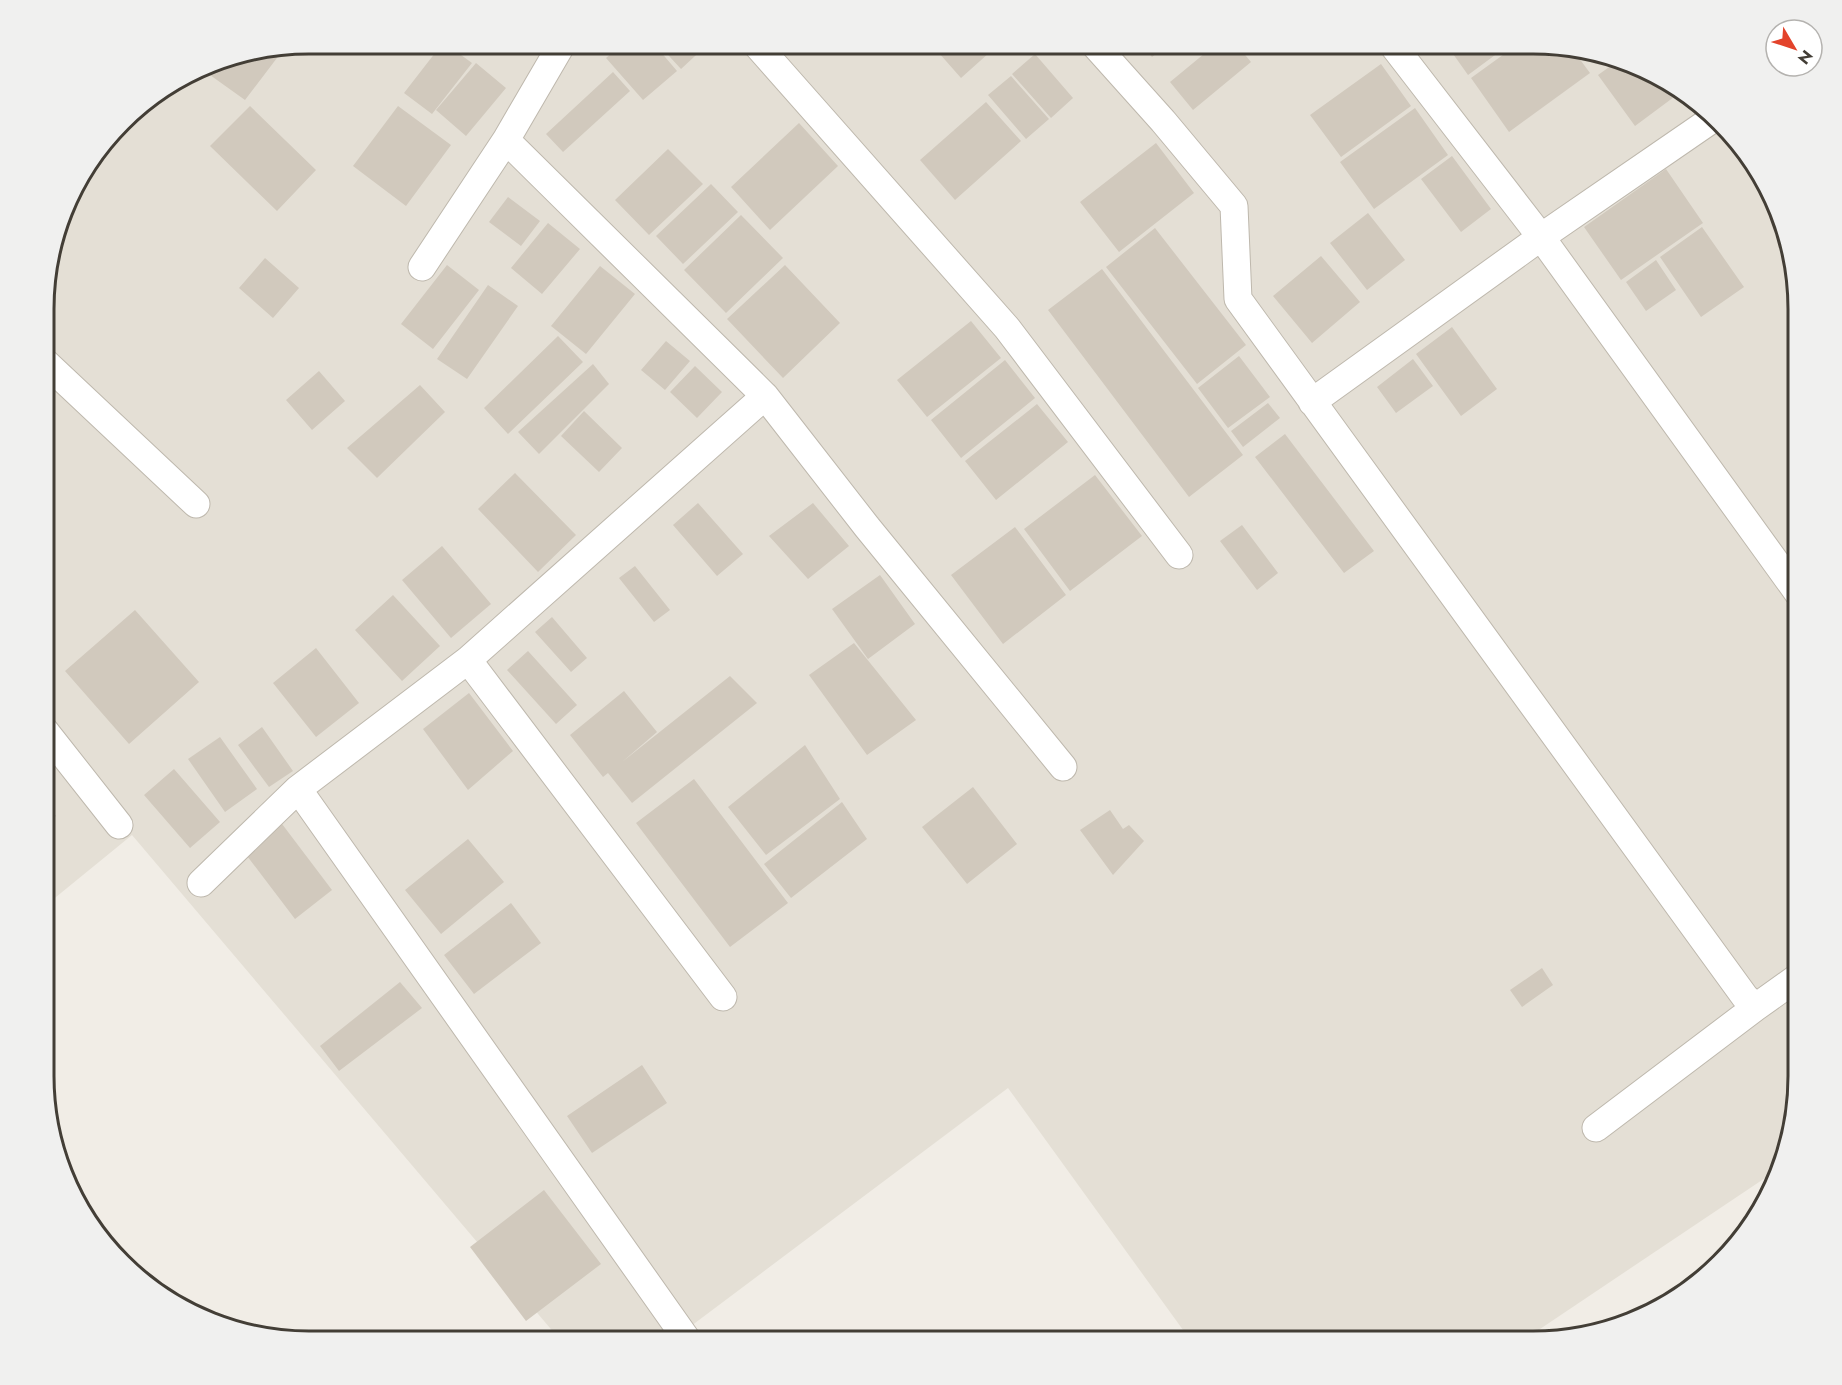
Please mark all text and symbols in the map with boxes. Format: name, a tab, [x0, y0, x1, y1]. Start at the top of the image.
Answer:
north arrow	[1764, 18, 1824, 78]
text: N	[1792, 45, 1818, 69]

